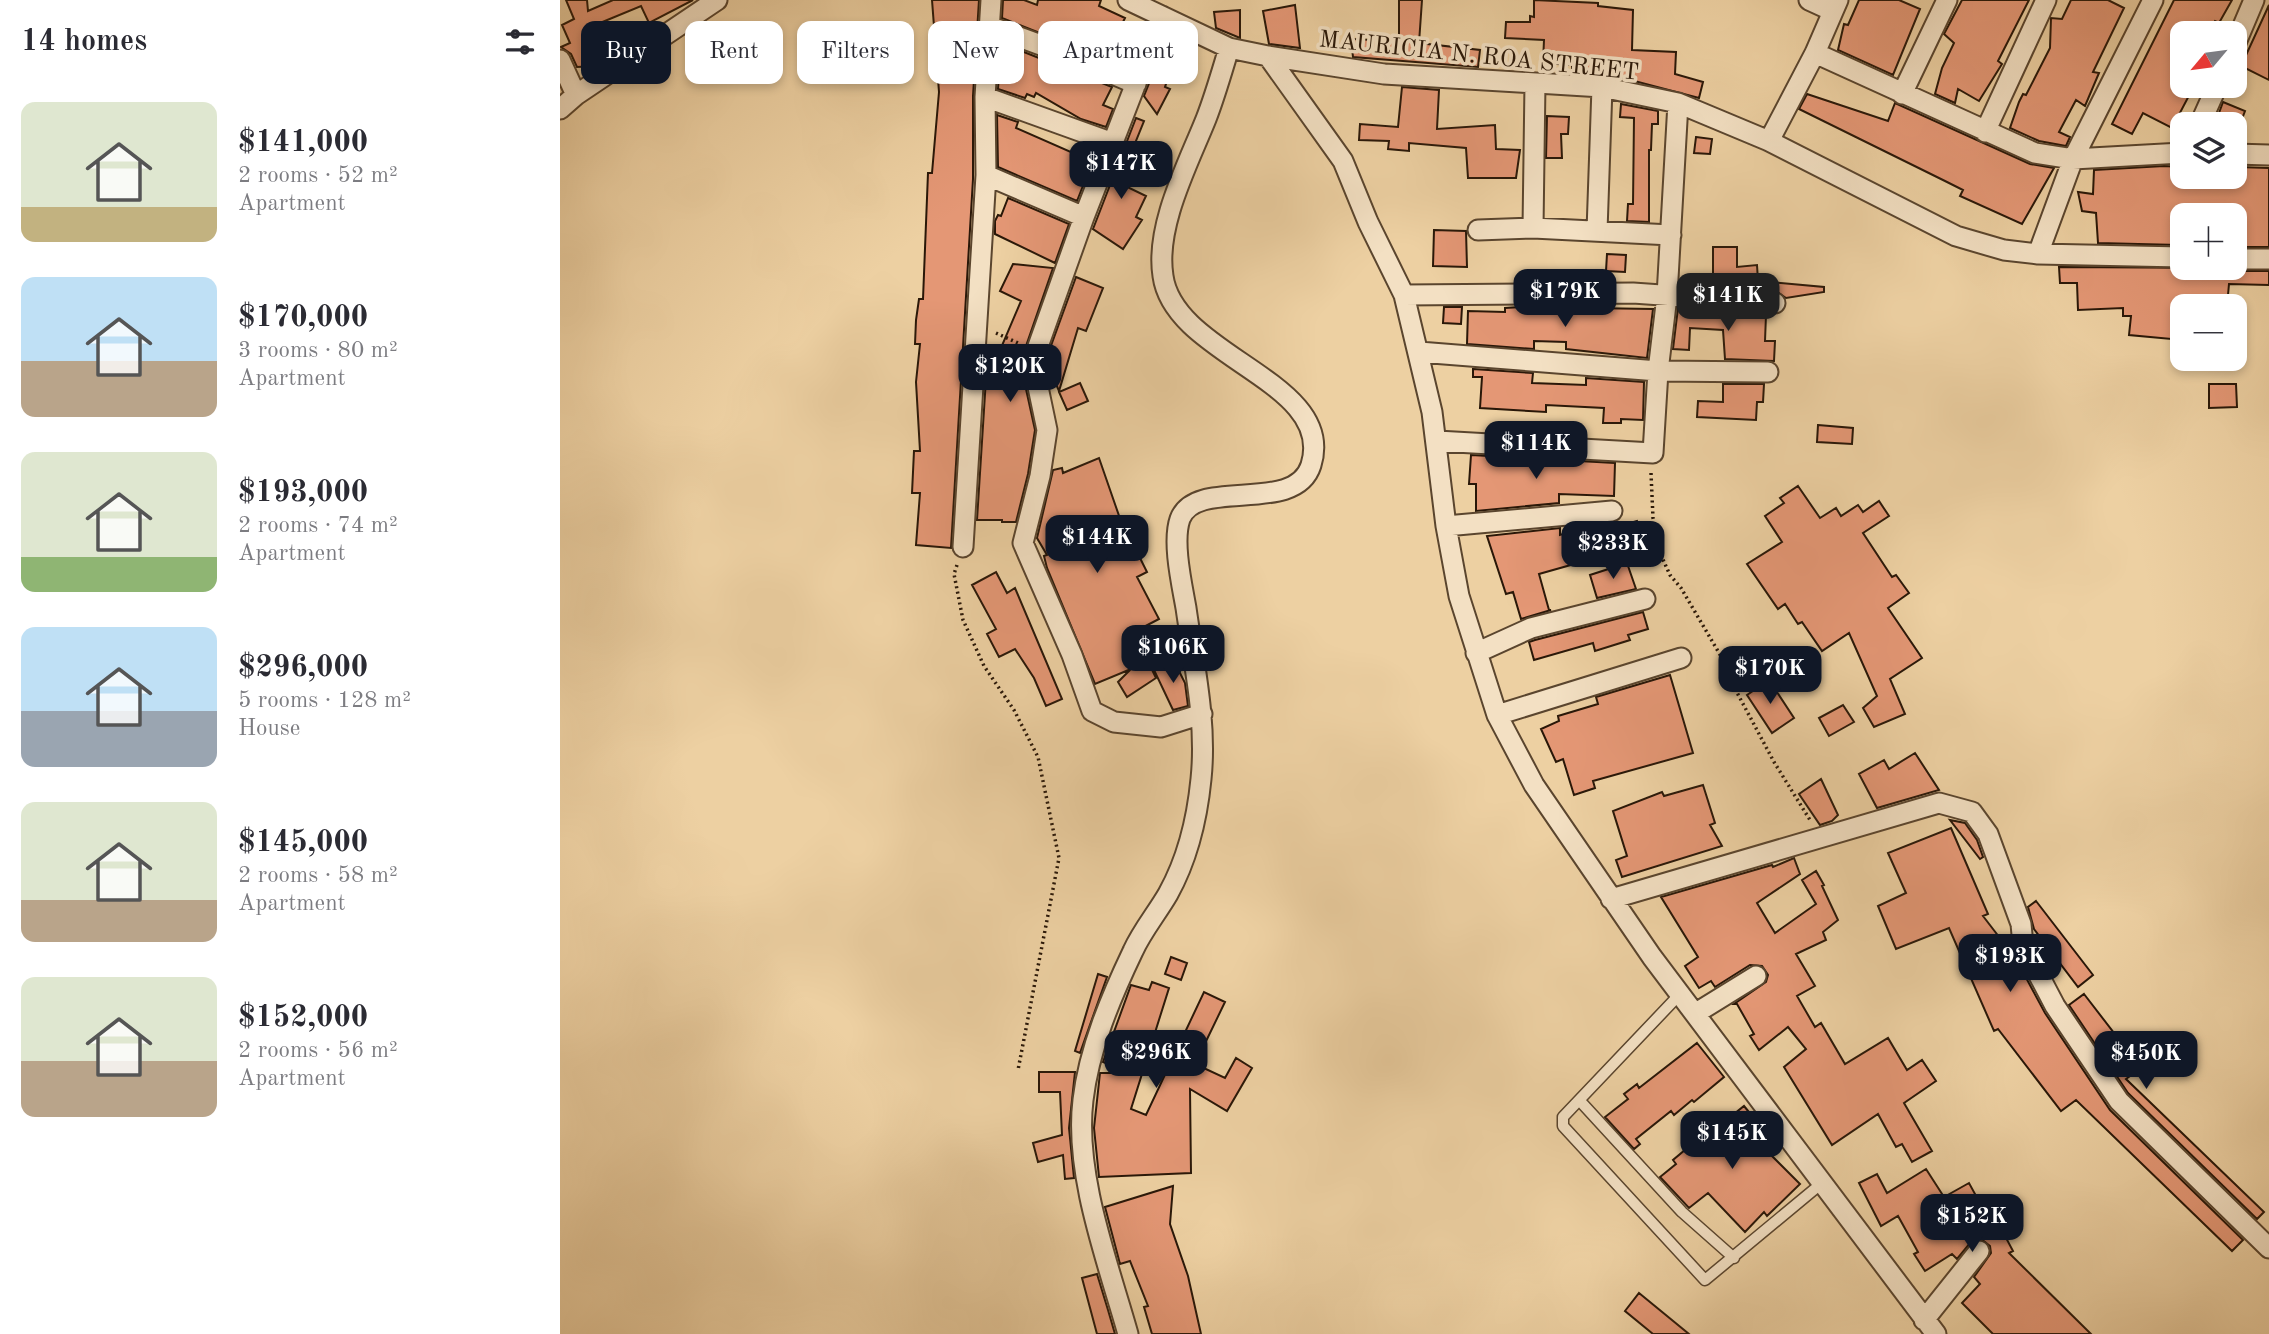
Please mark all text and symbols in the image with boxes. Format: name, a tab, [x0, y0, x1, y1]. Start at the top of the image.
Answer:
chip: Buy	[581, 21, 671, 84]
chip: Rent	[685, 21, 783, 84]
chip: Filters	[797, 21, 914, 84]
chip: New	[928, 21, 1024, 84]
chip: Apartment	[1038, 21, 1198, 84]
north arrow	[2170, 21, 2247, 98]
map controls	[2170, 21, 2247, 371]
icon: filters	[501, 23, 539, 61]
text: 14 homes	[21, 27, 147, 57]
street label: MAURICIA N. ROA STREET	[1318, 28, 1640, 86]
button: layers	[2170, 112, 2247, 189]
text: $141,000	[238, 128, 368, 158]
icon: home	[77, 130, 161, 214]
pin: $147K	[1072, 142, 1170, 201]
text: $147K	[1085, 152, 1157, 175]
text: 2 rooms · 52 m²	[238, 164, 398, 187]
text: Apartment	[238, 192, 346, 215]
button: +	[2170, 203, 2247, 280]
pin: $179K	[1516, 270, 1614, 329]
pin: $141K	[1679, 274, 1777, 333]
text: $179K	[1529, 280, 1601, 303]
text: $141K	[1692, 284, 1764, 307]
button: −	[2170, 294, 2247, 371]
text: $170,000	[238, 303, 368, 333]
icon: home	[77, 305, 161, 389]
text: 3 rooms · 80 m²	[238, 339, 398, 362]
pin: $120K	[961, 344, 1059, 404]
text: $120K	[974, 355, 1046, 378]
text: Apartment	[238, 367, 346, 390]
pin: $114K	[1487, 421, 1585, 481]
text: $114K	[1500, 432, 1572, 455]
text: $193,000	[238, 478, 368, 508]
icon: home	[77, 480, 161, 564]
text: 2 rooms · 74 m²	[238, 514, 398, 537]
pin: $144K	[1048, 516, 1146, 575]
pin: $233K	[1564, 522, 1662, 581]
text: $144K	[1061, 526, 1133, 549]
text: $233K	[1577, 532, 1649, 555]
text: Apartment	[238, 542, 346, 565]
pin: $106K	[1124, 626, 1222, 685]
text: $106K	[1137, 636, 1209, 659]
pin: $170K	[1721, 646, 1819, 706]
text: $296,000	[238, 653, 368, 683]
icon: home	[77, 655, 161, 739]
text: $170K	[1734, 657, 1806, 680]
text: 5 rooms · 128 m²	[238, 689, 411, 712]
text: House	[238, 717, 300, 740]
text: $145,000	[238, 828, 368, 858]
icon: home	[77, 830, 161, 914]
text: 2 rooms · 58 m²	[238, 864, 398, 887]
text: Apartment	[238, 892, 346, 915]
pin: $193K	[1961, 934, 2059, 994]
text: $193K	[1974, 945, 2046, 968]
text: $152,000	[238, 1003, 368, 1033]
icon: home	[77, 1005, 161, 1089]
pin: $296K	[1107, 1030, 1205, 1090]
pin: $450K	[2097, 1032, 2195, 1091]
text: 2 rooms · 56 m²	[238, 1039, 398, 1062]
text: $296K	[1120, 1041, 1192, 1064]
text: $450K	[2110, 1042, 2182, 1065]
text: Apartment	[238, 1067, 346, 1090]
pin: $145K	[1683, 1112, 1781, 1171]
text: $145K	[1696, 1122, 1768, 1145]
pin: $152K	[1923, 1194, 2021, 1254]
text: $152K	[1936, 1205, 2008, 1228]

